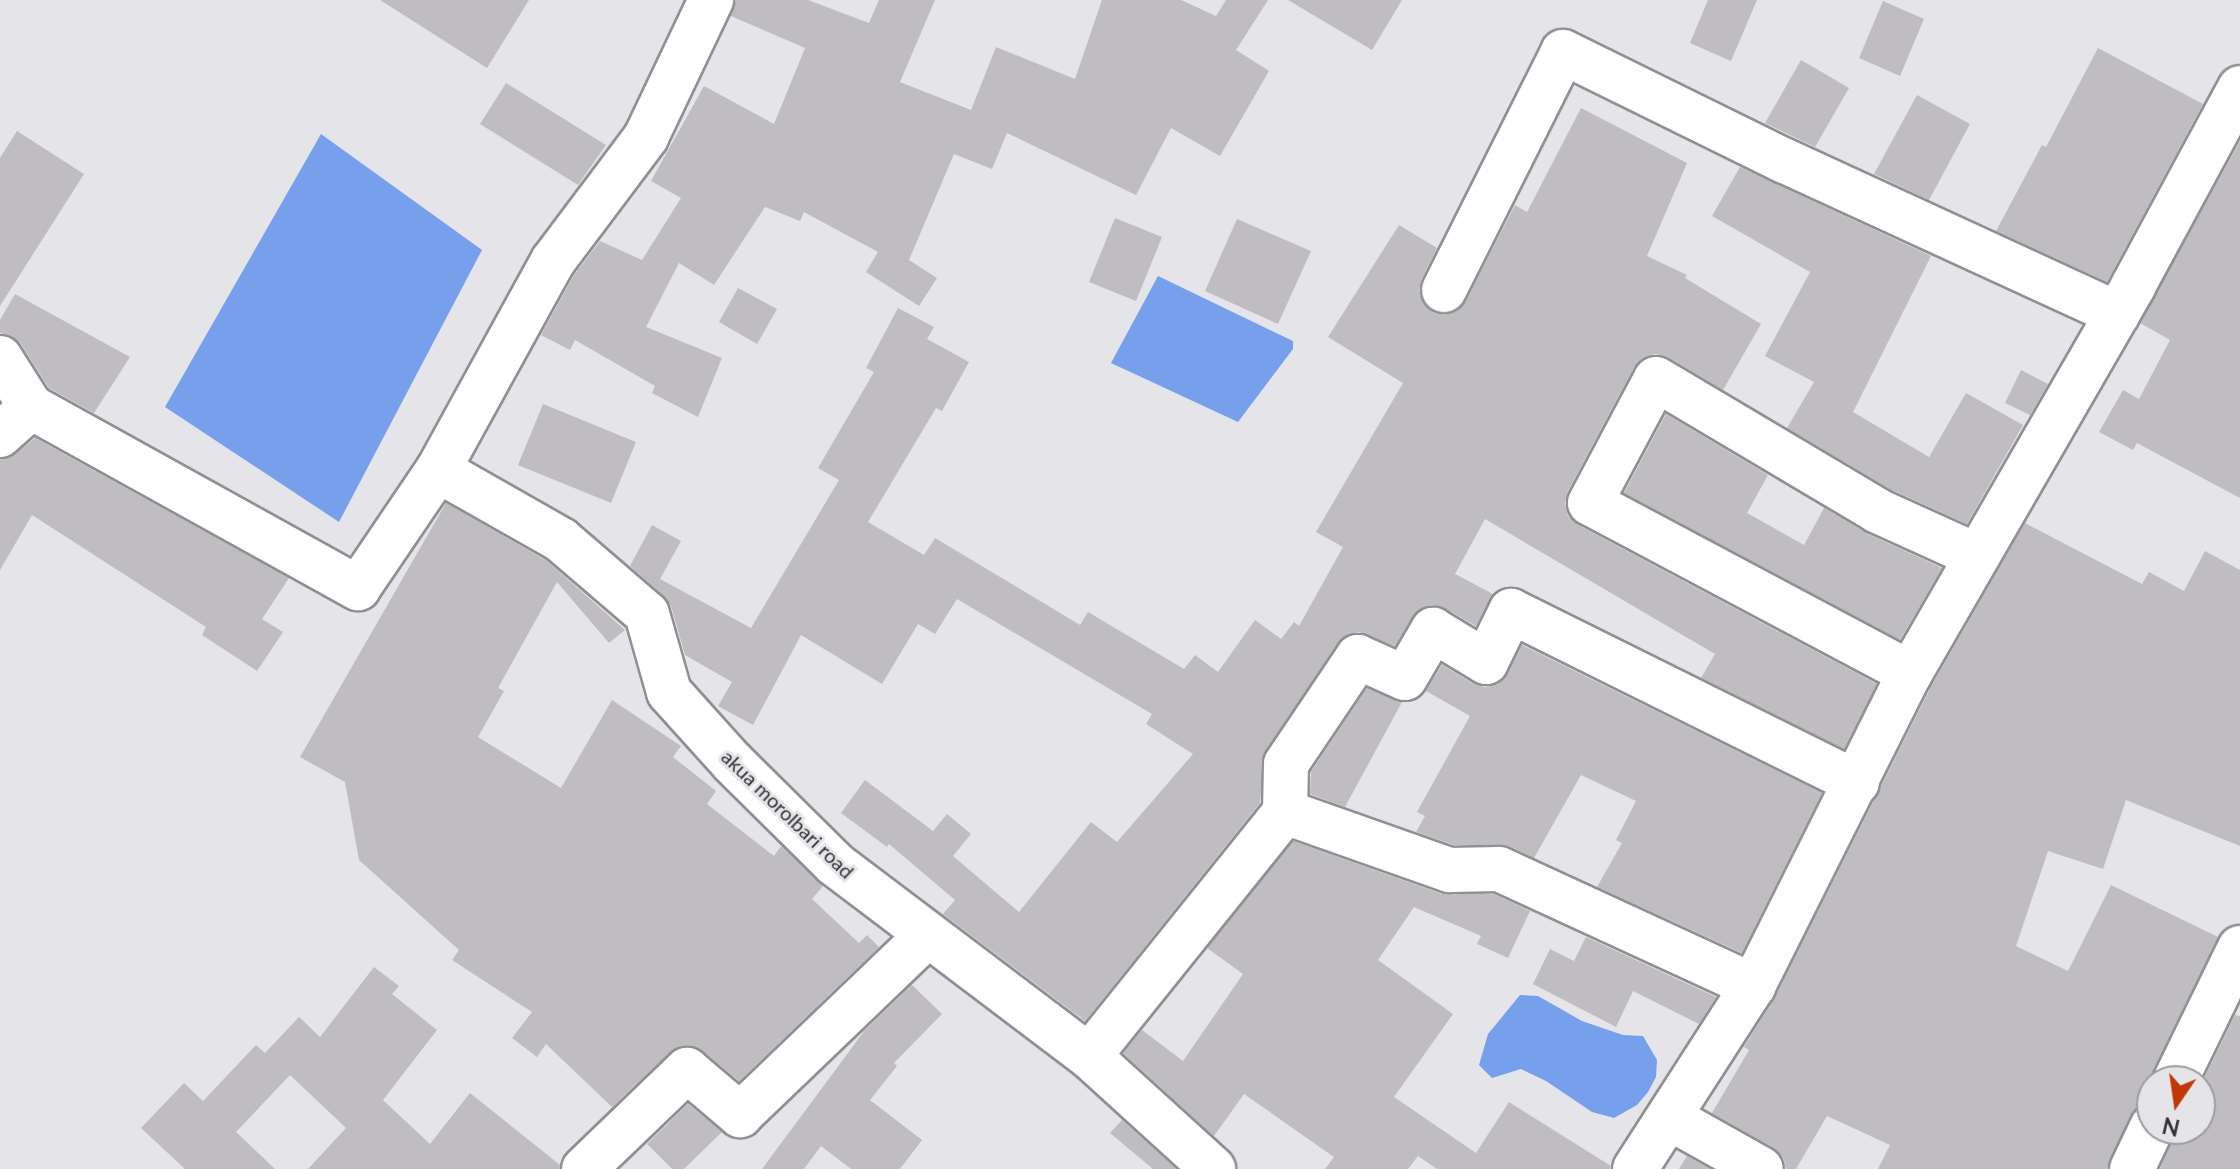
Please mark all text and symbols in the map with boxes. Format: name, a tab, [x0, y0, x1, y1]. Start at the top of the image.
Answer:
street label: akua morolbari road	[717, 745, 859, 883]
north arrow	[2136, 1065, 2216, 1145]
text: N	[2160, 1112, 2182, 1142]

